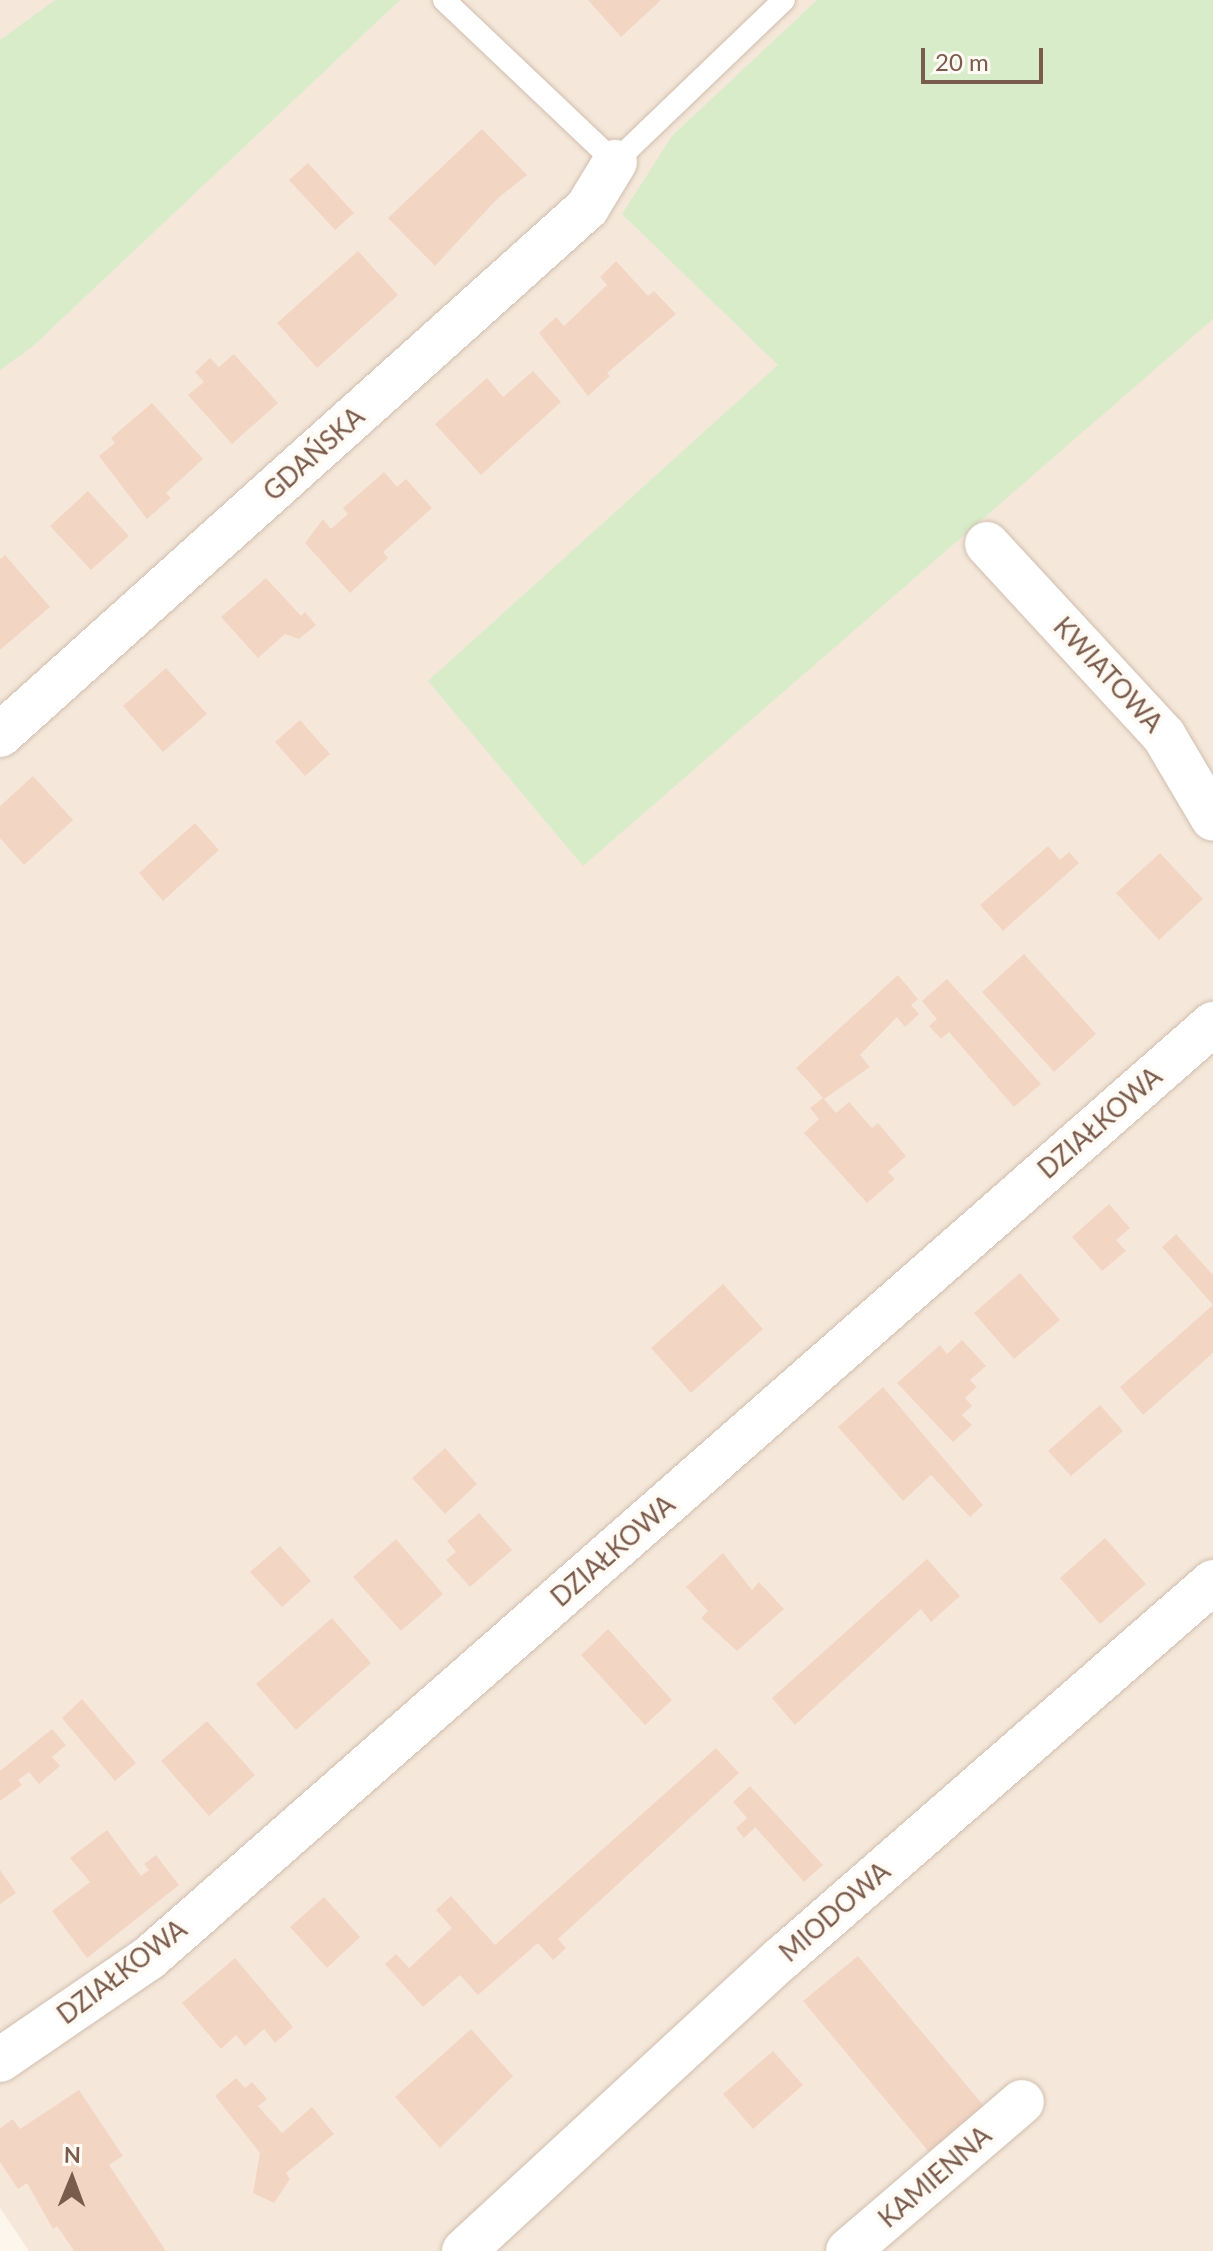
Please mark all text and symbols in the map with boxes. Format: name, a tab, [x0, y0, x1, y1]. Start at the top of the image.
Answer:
scale bar	[925, 32, 1047, 82]
text: 20 m	[935, 47, 989, 76]
street label: GDAŃSKA	[257, 401, 371, 507]
street label: KWIATOWA	[1047, 611, 1169, 739]
street label: DZIAŁKOWA	[1032, 1061, 1168, 1185]
street label: DZIAŁKOWA	[545, 1489, 681, 1613]
street label: MIODOWA	[773, 1856, 897, 1968]
street label: DZIAŁKOWA	[51, 1913, 193, 2031]
street label: KAMIENNA	[872, 2120, 998, 2234]
north arrow	[32, 2139, 112, 2219]
text: N	[64, 2141, 81, 2168]

